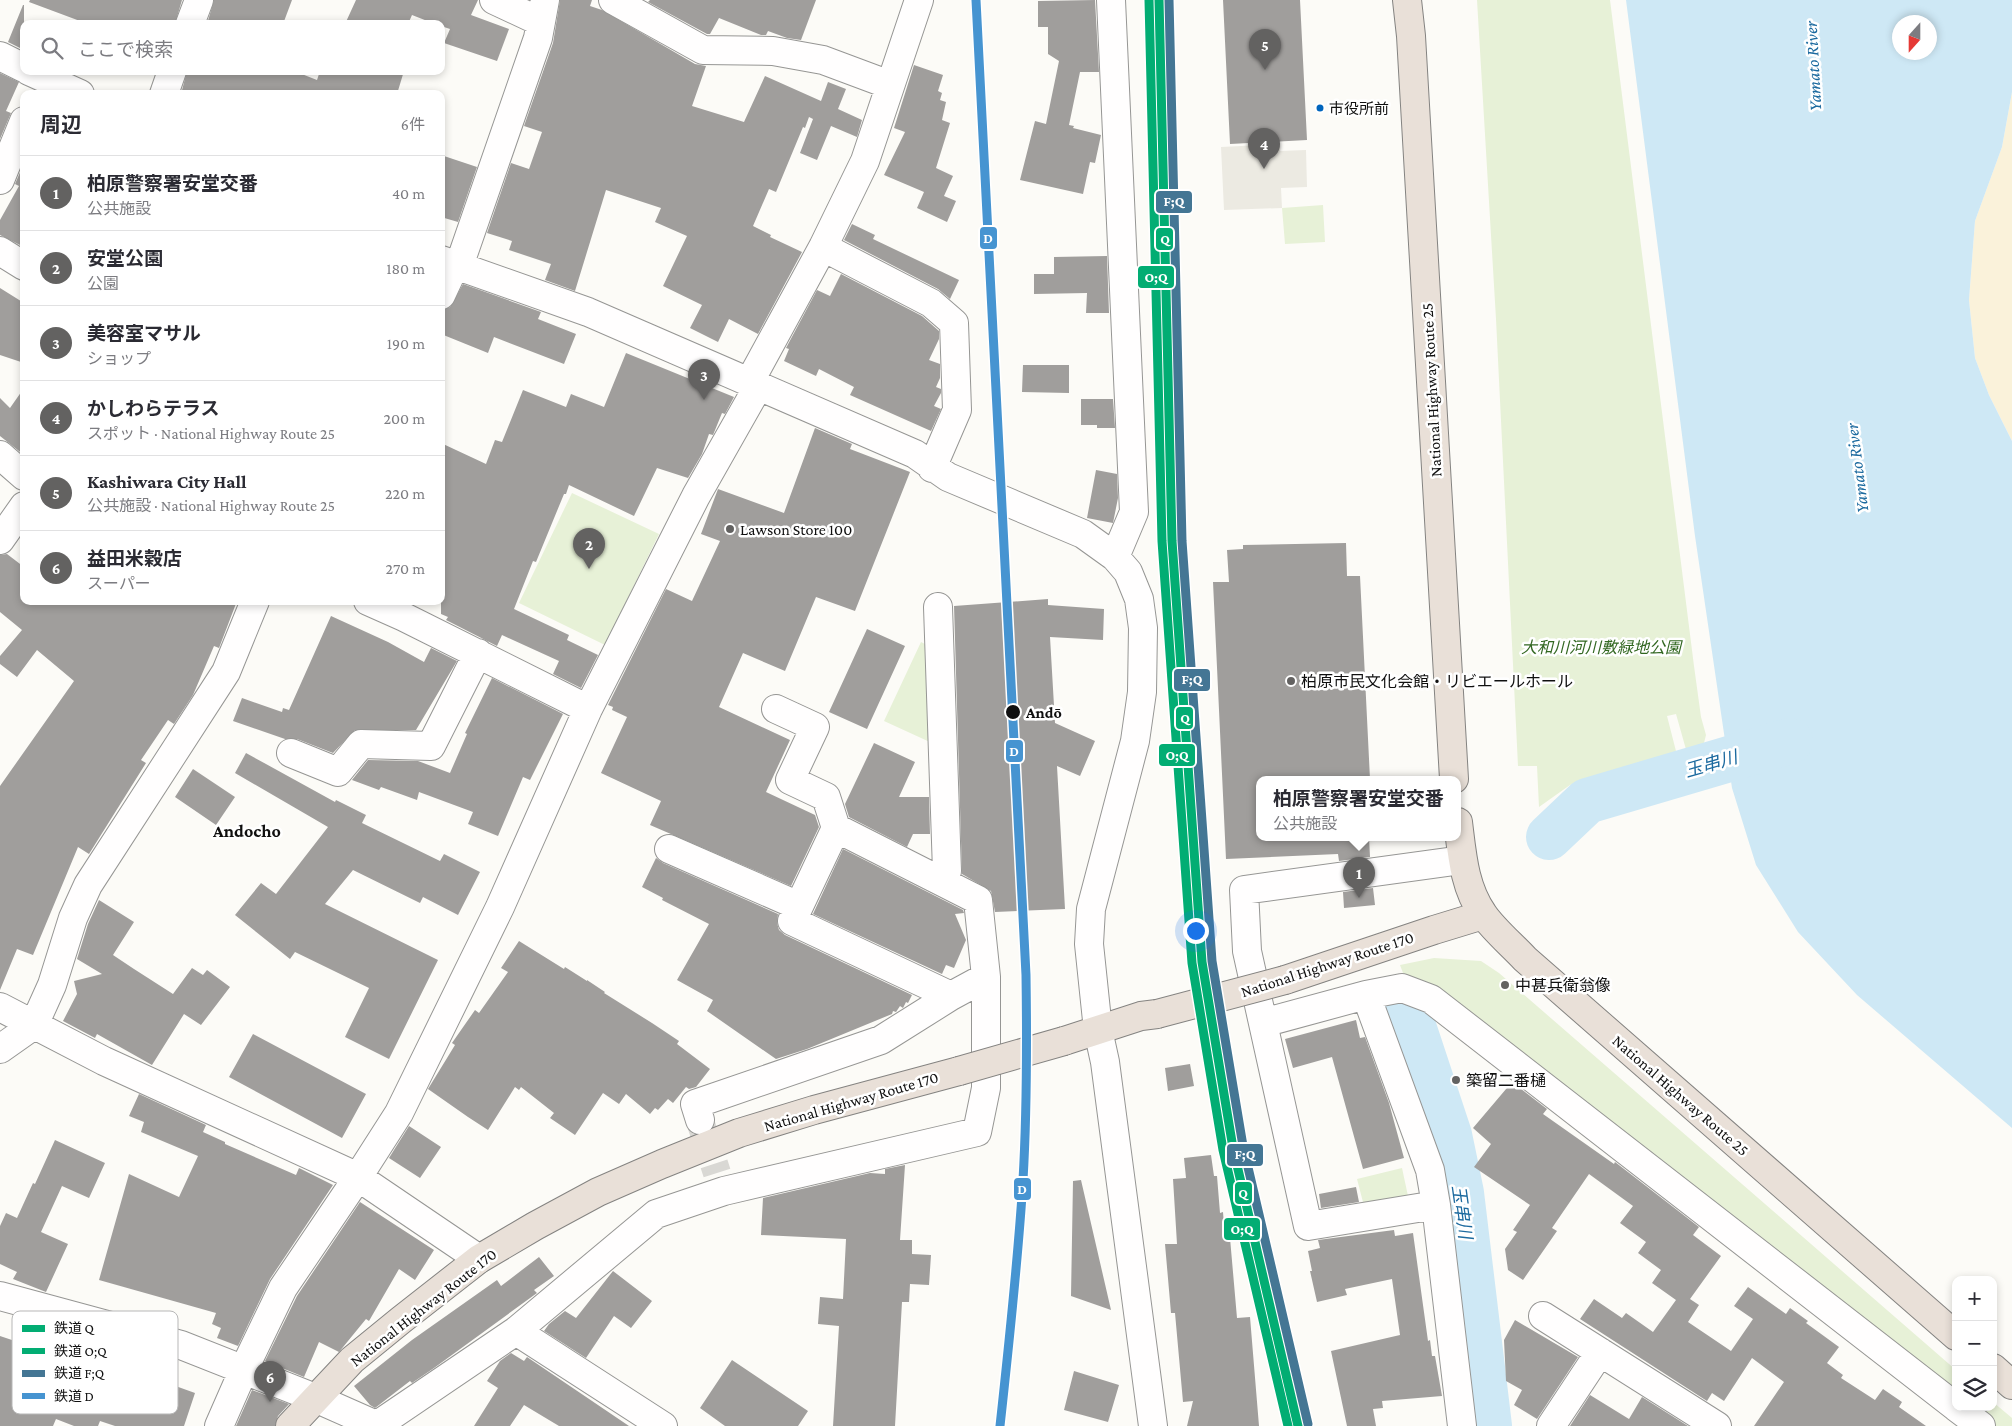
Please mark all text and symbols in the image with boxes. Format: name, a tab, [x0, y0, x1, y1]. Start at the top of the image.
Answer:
north arrow	[1892, 15, 1937, 60]
search box	[20, 20, 445, 75]
water label: Yamato River	[1801, 20, 1825, 111]
pin: 5	[1249, 29, 1281, 70]
icon: search	[38, 34, 66, 62]
text: ここで検索	[78, 39, 173, 60]
place label: 市役所前	[1329, 101, 1389, 117]
marker: 市役所前	[1315, 103, 1325, 113]
text: 周辺	[40, 113, 82, 137]
text: 6件	[401, 116, 425, 133]
pin: 4	[1248, 128, 1280, 169]
text: 柏原警察署安堂交番	[87, 173, 258, 194]
text: 1	[53, 185, 59, 202]
text: 40 m	[392, 185, 425, 202]
line badge: F;Q	[1155, 190, 1193, 214]
text: F;Q	[1164, 193, 1186, 210]
text: 公共施設	[87, 200, 151, 217]
line badge: D	[979, 226, 998, 250]
line badge: Q	[1155, 227, 1174, 251]
text: D	[983, 230, 993, 246]
text: Q	[1160, 231, 1171, 247]
text: 安堂公園	[87, 248, 163, 269]
text: 2	[52, 260, 60, 277]
text: 180 m	[386, 260, 425, 277]
line badge: O;Q	[1137, 265, 1175, 289]
text: O;Q	[1144, 269, 1169, 286]
text: 公園	[87, 275, 119, 292]
street label: National Highway Route 25	[1418, 302, 1446, 477]
text: 美容室マサル	[87, 323, 201, 344]
text: 3	[52, 335, 60, 352]
text: 190 m	[387, 335, 425, 352]
text: ショップ	[87, 350, 151, 367]
pin: 3	[688, 359, 720, 400]
text: かしわらテラス	[87, 398, 220, 419]
text: 4	[52, 410, 60, 427]
text: 200 m	[383, 410, 425, 427]
water label: Yamato River	[1842, 421, 1872, 514]
text: スポット · National Highway Route 25	[87, 425, 335, 442]
text: Kashiwara City Hall	[87, 471, 247, 492]
text: 5	[52, 485, 60, 502]
text: 220 m	[385, 485, 425, 502]
text: 公共施設 · National Highway Route 25	[87, 497, 335, 514]
place label: Lawson Store 100	[740, 521, 852, 538]
marker: Lawson Store 100	[724, 523, 736, 535]
pin: 2	[573, 528, 605, 569]
text: 益田米穀店	[87, 548, 182, 569]
text: 6	[52, 560, 60, 577]
text: 270 m	[386, 560, 425, 577]
text: スーパー	[87, 575, 151, 592]
park label: 大和川河川敷緑地公園	[1521, 639, 1683, 656]
line badge: F;Q	[1173, 668, 1211, 692]
text: F;Q	[1182, 671, 1204, 688]
place label: 柏原市民文化会館・リビエールホール	[1301, 673, 1573, 690]
marker: 柏原市民文化会館・リビエールホール	[1285, 675, 1297, 687]
marker: Andō	[1004, 703, 1022, 721]
place label: Andō	[1025, 704, 1062, 721]
line badge: Q	[1175, 706, 1194, 730]
text: Q	[1180, 710, 1191, 726]
line badge: D	[1005, 739, 1024, 763]
text: D	[1009, 743, 1019, 759]
line badge: O;Q	[1158, 743, 1196, 767]
water label: 玉串川	[1682, 746, 1742, 781]
text: O;Q	[1165, 747, 1190, 764]
popup	[1256, 776, 1461, 841]
text: 柏原警察署安堂交番	[1273, 788, 1444, 809]
text: 公共施設	[1273, 815, 1337, 832]
district label: Andocho	[212, 821, 281, 841]
pin: 1	[1343, 857, 1375, 898]
your location	[1183, 918, 1209, 944]
street label: National Highway Route 170	[1239, 928, 1416, 1001]
place label: 中甚兵衛翁像	[1515, 977, 1611, 994]
marker: 中甚兵衛翁像	[1499, 979, 1511, 991]
street label: National Highway Route 25	[1609, 1032, 1752, 1160]
street label: National Highway Route 170	[762, 1068, 941, 1136]
place label: 築留二番樋	[1466, 1072, 1546, 1089]
marker: 築留二番樋	[1450, 1074, 1462, 1086]
line badge: F;Q	[1226, 1143, 1264, 1167]
text: F;Q	[1235, 1146, 1257, 1163]
line badge: D	[1013, 1177, 1032, 1201]
text: D	[1017, 1181, 1027, 1197]
line badge: Q	[1234, 1181, 1253, 1205]
water label: 玉串川	[1448, 1184, 1476, 1242]
text: Q	[1238, 1185, 1249, 1201]
line badge: O;Q	[1223, 1217, 1261, 1241]
text: O;Q	[1230, 1221, 1255, 1238]
street label: National Highway Route 170	[347, 1245, 500, 1370]
map controls	[1952, 1276, 1997, 1411]
button: +	[1952, 1276, 1997, 1321]
legend	[12, 1311, 178, 1414]
text: 鉄道 Q	[54, 1320, 95, 1336]
button: −	[1952, 1321, 1997, 1366]
text: 鉄道 O;Q	[54, 1343, 107, 1359]
pin: 6	[254, 1361, 286, 1402]
text: 鉄道 F;Q	[54, 1365, 105, 1381]
button: layers	[1952, 1366, 1997, 1411]
text: 鉄道 D	[54, 1388, 94, 1404]

